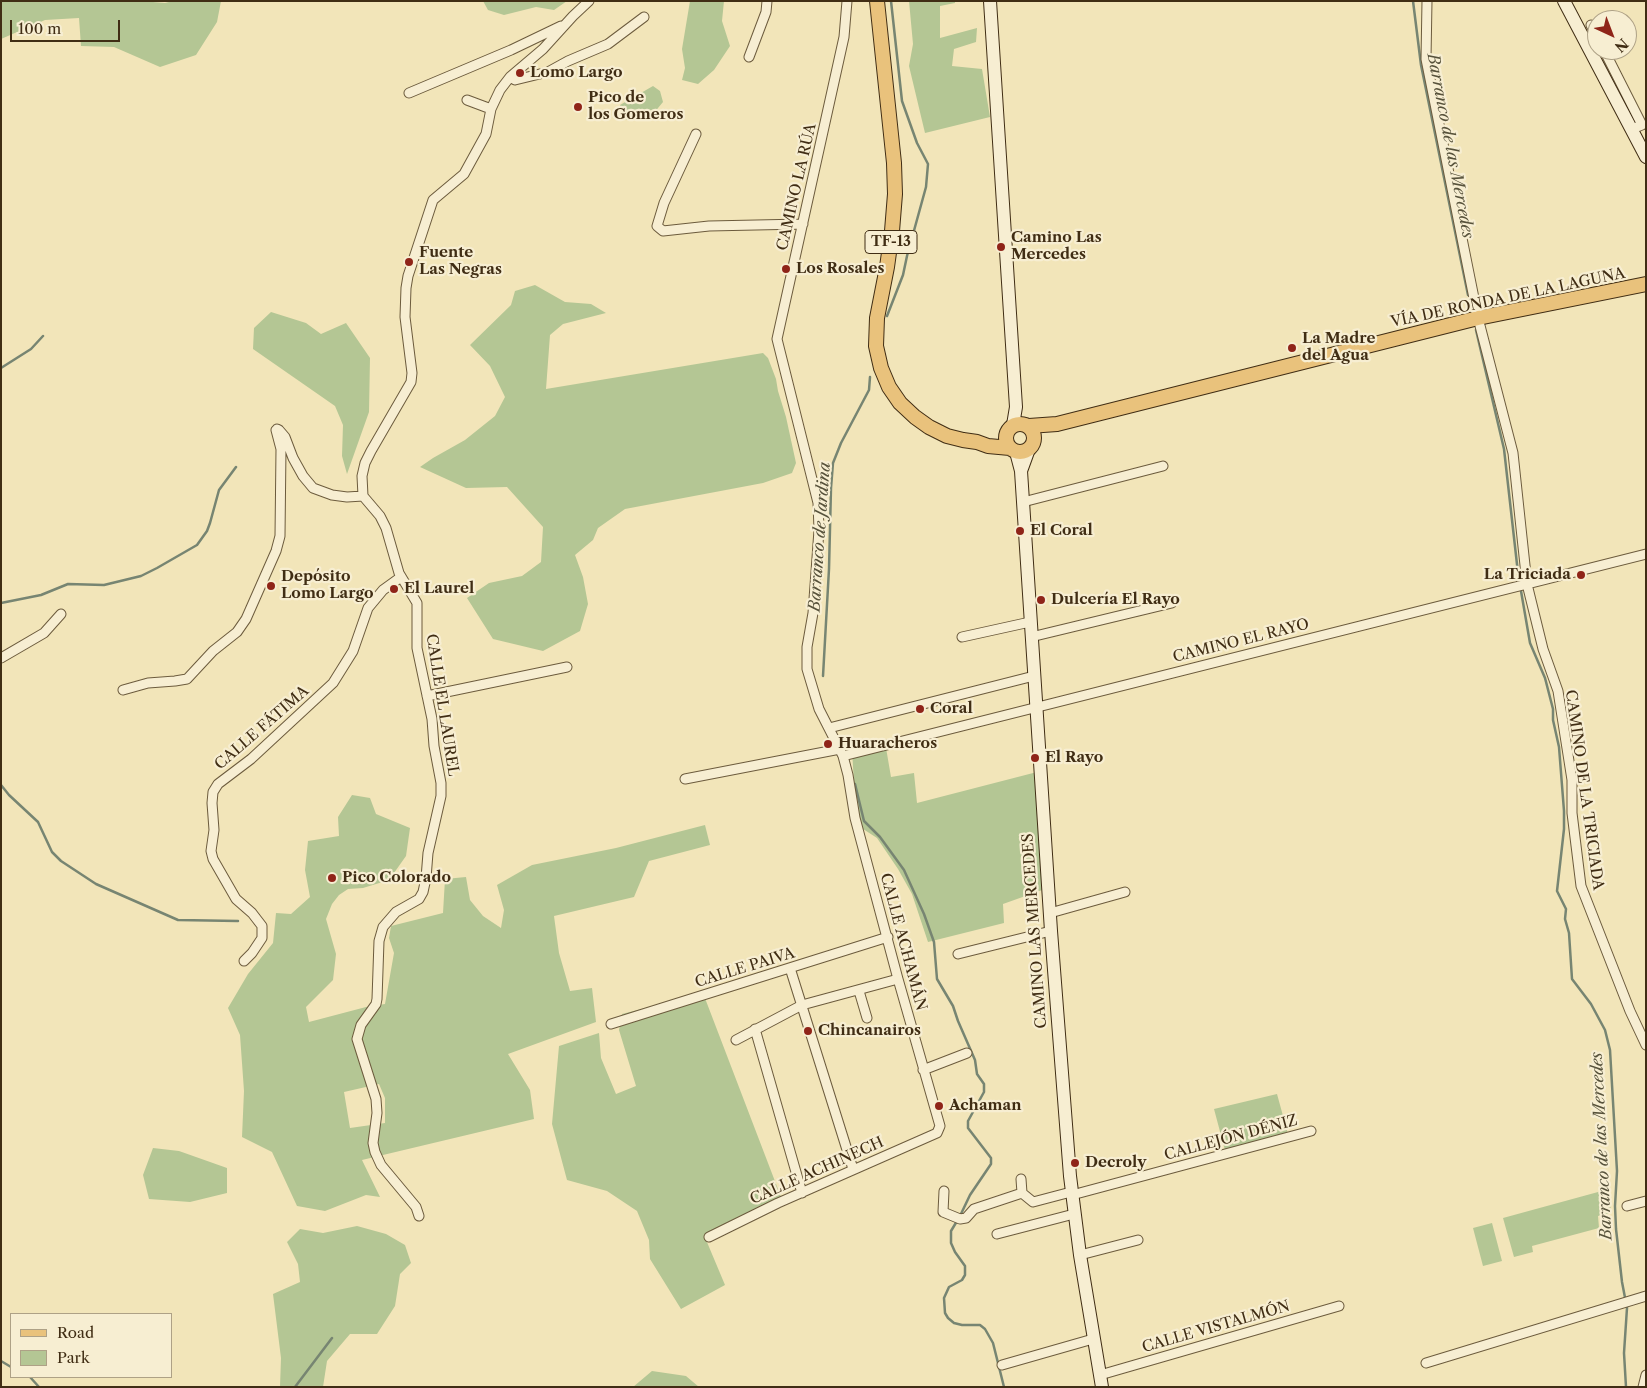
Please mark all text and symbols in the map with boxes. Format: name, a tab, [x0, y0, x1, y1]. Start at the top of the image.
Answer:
scale bar	[12, 10, 122, 42]
north arrow	[1587, 10, 1637, 60]
text: 100 m	[18, 19, 61, 38]
text: N	[1611, 35, 1632, 56]
water label: Barranco de las Mercedes	[1423, 52, 1477, 240]
place label: Lomo Largo	[530, 64, 623, 82]
marker: Lomo Largo	[514, 67, 526, 79]
place label: Pico de los Gomeros	[588, 89, 683, 124]
marker: Pico de los Gomeros	[572, 101, 584, 113]
street label: CAMINO LA RÚA	[774, 122, 820, 252]
place label: Camino Las Mercedes	[1011, 229, 1102, 264]
road number: TF-13	[865, 230, 917, 253]
marker: Camino Las Mercedes	[995, 241, 1007, 253]
place label: Fuente Las Negras	[419, 244, 502, 279]
marker: Fuente Las Negras	[403, 256, 415, 268]
place label: Los Rosales	[796, 260, 884, 278]
marker: Los Rosales	[780, 263, 792, 275]
street label: VÍA DE RONDA DE LA LAGUNA	[1389, 264, 1627, 332]
place label: La Madre del Agua	[1302, 330, 1375, 365]
marker: La Madre del Agua	[1286, 342, 1298, 354]
water label: Barranco de Jardina	[805, 462, 835, 612]
place label: El Coral	[1030, 522, 1093, 540]
marker: El Coral	[1014, 525, 1026, 537]
place label: La Triciada	[1484, 566, 1571, 584]
place label: Depósito Lomo Largo	[281, 568, 374, 603]
marker: La Triciada	[1575, 569, 1587, 581]
marker: Depósito Lomo Largo	[265, 580, 277, 592]
place label: El Laurel	[404, 580, 474, 598]
marker: El Laurel	[388, 583, 400, 595]
place label: Dulcería El Rayo	[1051, 591, 1180, 609]
marker: Dulcería El Rayo	[1035, 594, 1047, 606]
street label: CAMINO EL RAYO	[1171, 615, 1311, 667]
street label: CALLE EL LAUREL	[422, 633, 462, 777]
street label: CALLE FÁTIMA	[211, 682, 313, 774]
street label: CAMINO DE LA TRICIADA	[1561, 689, 1607, 891]
place label: Coral	[930, 700, 973, 718]
marker: Coral	[914, 703, 926, 715]
place label: Huaracheros	[838, 735, 937, 753]
marker: Huaracheros	[822, 738, 834, 750]
place label: El Rayo	[1045, 749, 1103, 767]
marker: El Rayo	[1029, 752, 1041, 764]
street label: CAMINO LAS MERCEDES	[1019, 833, 1051, 1029]
place label: Pico Colorado	[342, 869, 451, 887]
street label: CALLE ACHAMÁN	[876, 871, 930, 1013]
marker: Pico Colorado	[326, 872, 338, 884]
street label: CALLE PAIVA	[693, 944, 797, 992]
place label: Chincanairos	[818, 1022, 921, 1040]
marker: Chincanairos	[802, 1025, 814, 1037]
water label: Barranco de las Mercedes	[1587, 1051, 1617, 1241]
place label: Achaman	[949, 1097, 1022, 1115]
marker: Achaman	[933, 1100, 945, 1112]
street label: CALLEJÓN DÉNIZ	[1162, 1112, 1300, 1164]
street label: CALLE ACHINECH	[747, 1133, 887, 1209]
place label: Decroly	[1085, 1154, 1146, 1172]
marker: Decroly	[1069, 1157, 1081, 1169]
street label: CALLE VISTALMÓN	[1140, 1297, 1292, 1357]
legend	[10, 1313, 172, 1378]
text: Road	[57, 1323, 94, 1342]
text: Park	[57, 1348, 90, 1367]

